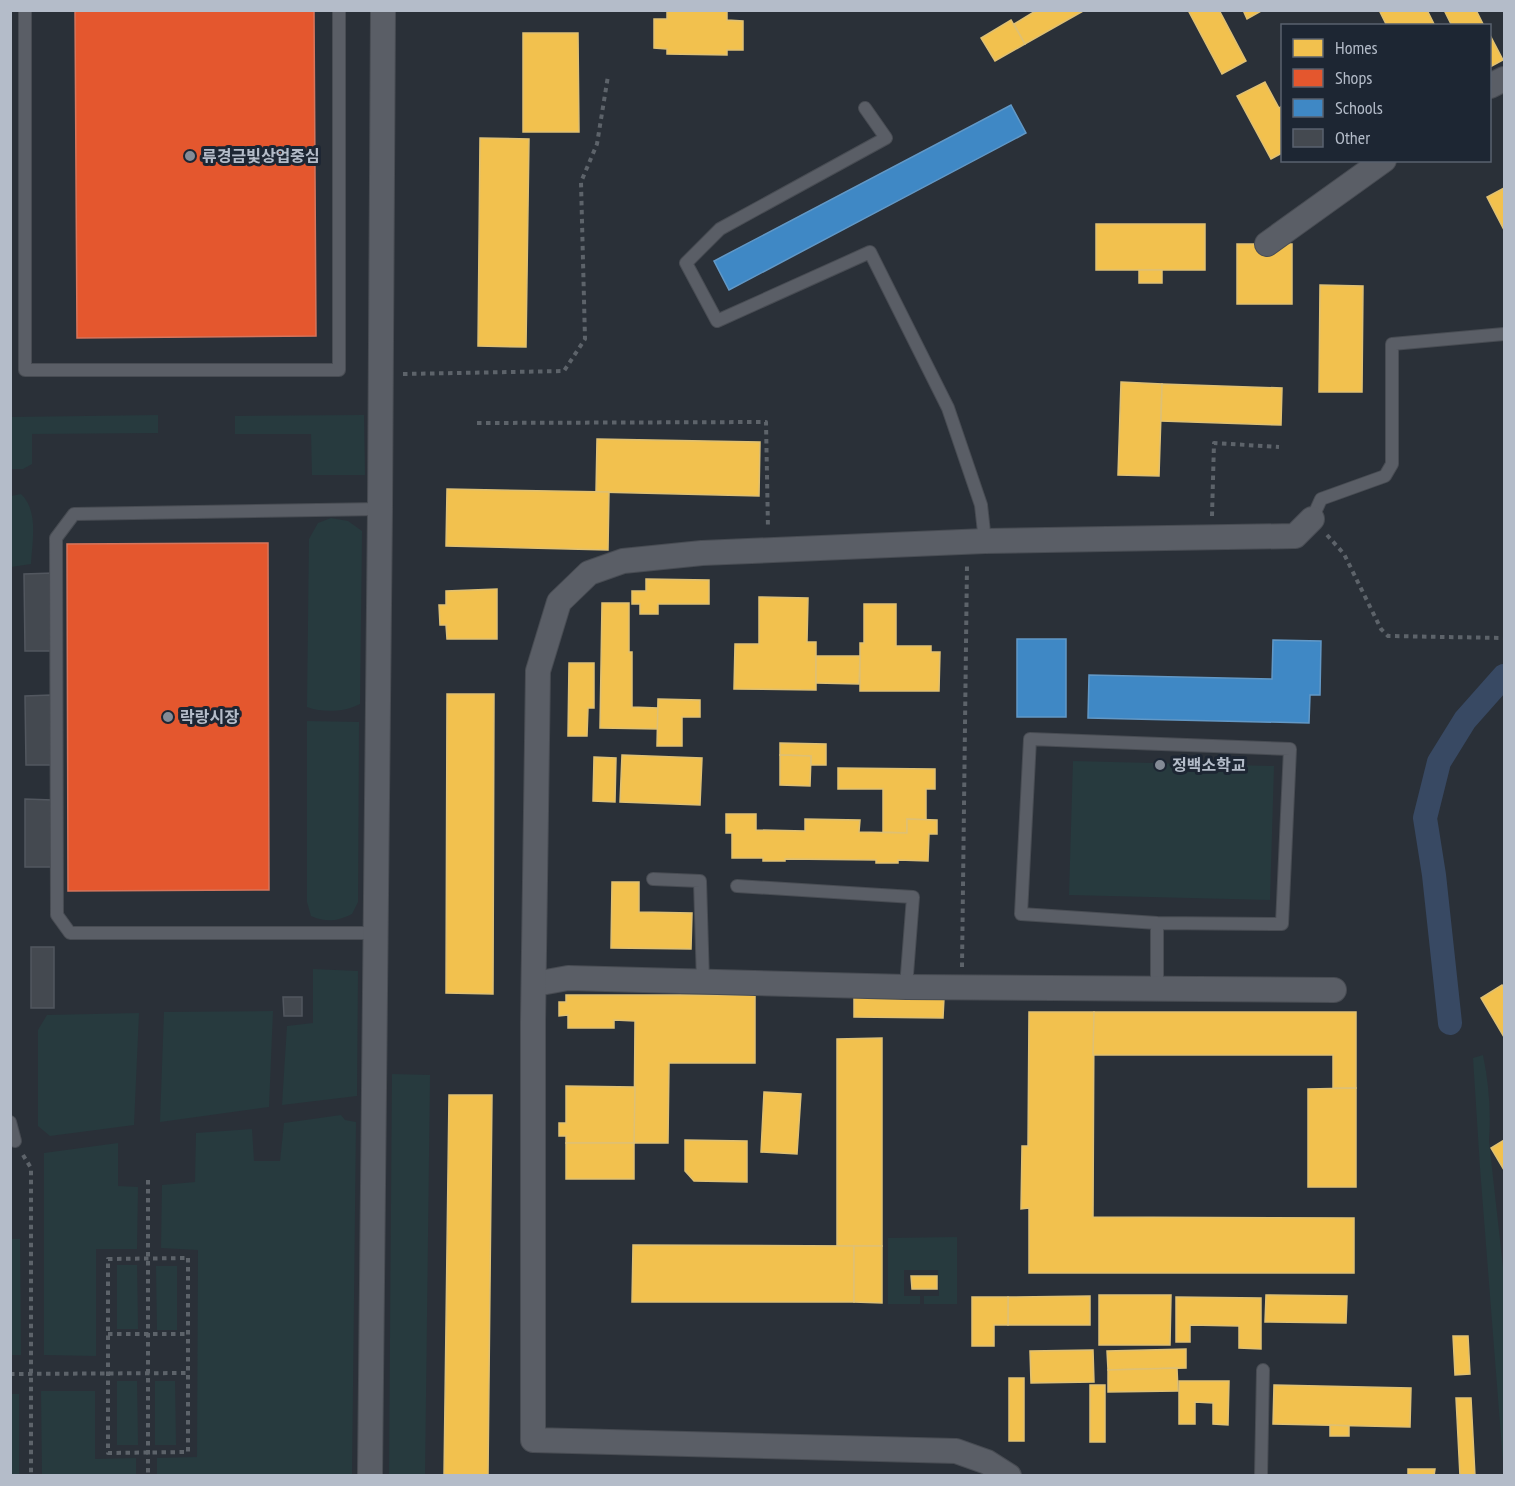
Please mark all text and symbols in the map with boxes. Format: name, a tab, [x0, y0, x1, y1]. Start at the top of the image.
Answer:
legend	[1281, 24, 1491, 162]
text: Homes	[1335, 36, 1378, 59]
text: Shops	[1335, 66, 1372, 89]
text: Schools	[1335, 96, 1383, 119]
text: Other	[1335, 126, 1370, 149]
place label: 류경금빛상업중심	[202, 146, 320, 166]
marker: 류경금빛상업중심	[183, 149, 197, 163]
place label: 락랑시장	[180, 707, 239, 727]
marker: 락랑시장	[161, 710, 175, 724]
place label: 정백소학교	[1172, 755, 1246, 775]
marker: 정백소학교	[1153, 758, 1167, 772]

